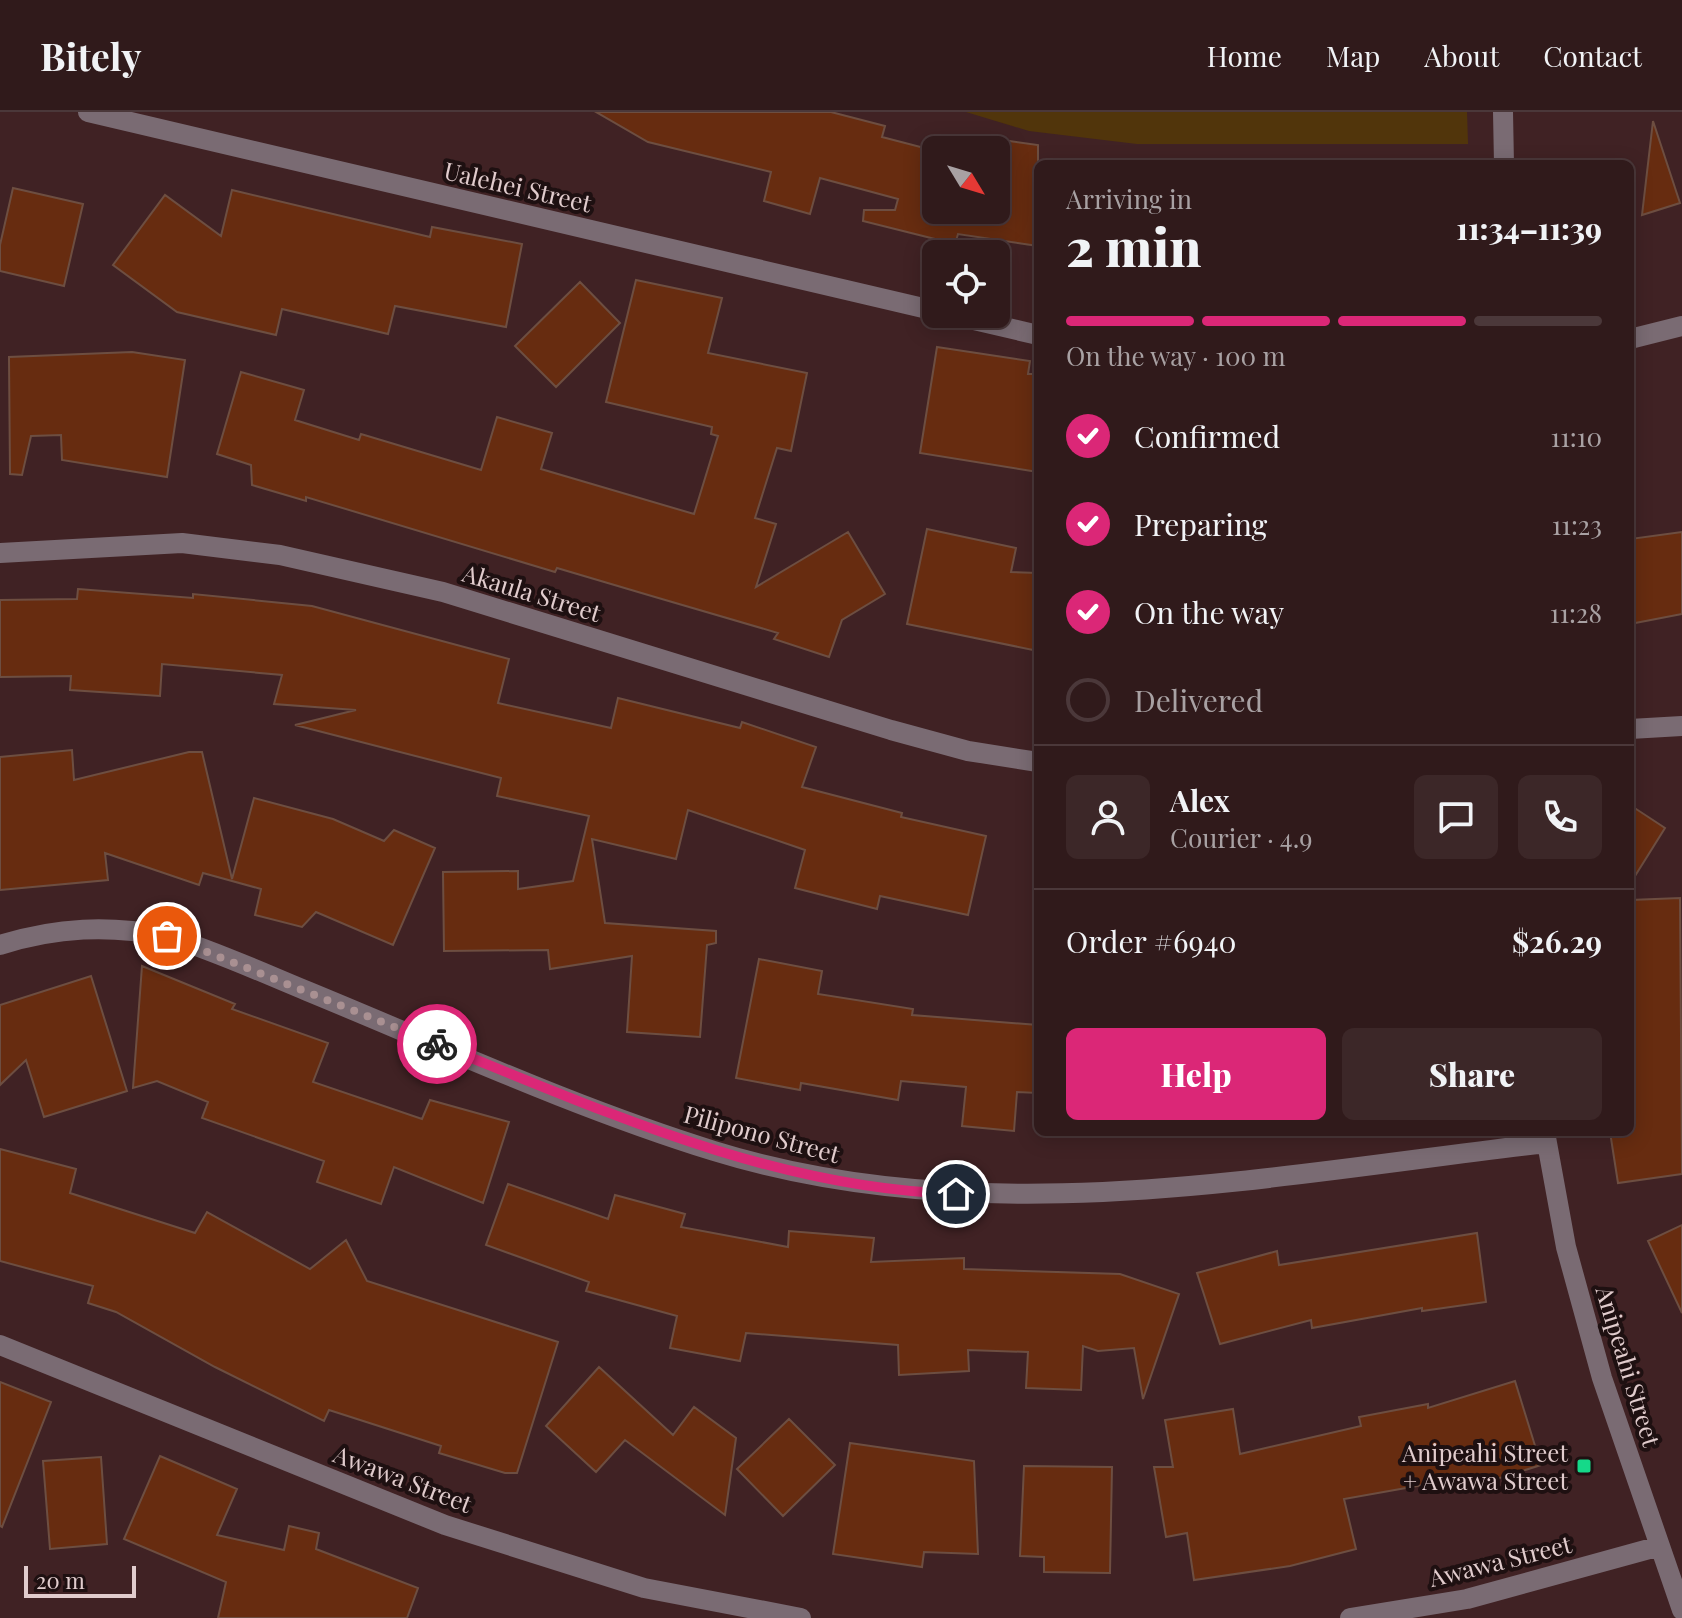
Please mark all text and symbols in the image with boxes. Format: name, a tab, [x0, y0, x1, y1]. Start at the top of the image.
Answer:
text: Bitely	[40, 30, 141, 81]
text: Home	[1207, 37, 1282, 74]
text: Map	[1326, 37, 1380, 74]
text: About	[1424, 37, 1499, 74]
text: Contact	[1543, 37, 1642, 74]
north arrow	[922, 136, 1010, 224]
map controls	[922, 136, 1010, 328]
street label: Ualehei Street	[441, 154, 595, 219]
text: Arriving in	[1066, 181, 1192, 216]
text: 11:34–11:39	[1456, 208, 1602, 248]
text: 2 min	[1066, 211, 1201, 280]
button: locate	[922, 240, 1010, 328]
text: On the way · 100 m	[1066, 338, 1286, 373]
icon: check	[1066, 414, 1110, 458]
text: Confirmed	[1134, 416, 1280, 456]
text: 11:10	[1551, 419, 1602, 454]
icon: check	[1066, 502, 1110, 546]
text: Preparing	[1134, 504, 1267, 544]
text: 11:23	[1552, 507, 1602, 542]
street label: Akaula Street	[458, 556, 605, 628]
icon: check	[1066, 590, 1110, 634]
text: On the way	[1134, 592, 1284, 632]
text: 11:28	[1550, 595, 1602, 630]
text: Delivered	[1134, 680, 1263, 720]
button: person	[1066, 775, 1150, 859]
button: chat	[1414, 775, 1498, 859]
button: phone	[1518, 775, 1602, 859]
text: Alex	[1170, 780, 1230, 820]
text: Courier · 4.9	[1170, 820, 1312, 855]
pin	[133, 902, 201, 970]
icon: bag	[145, 914, 189, 958]
text: Order #6940	[1066, 921, 1237, 961]
text: $26.29	[1512, 921, 1602, 961]
courier	[397, 1004, 477, 1084]
icon: bike	[415, 1022, 459, 1066]
button: Help	[1066, 1028, 1326, 1120]
button: Share	[1342, 1028, 1602, 1120]
street label: Pilipono Street	[681, 1097, 844, 1169]
pin	[922, 1160, 990, 1228]
icon: home	[934, 1172, 978, 1216]
street label: Anipeahi Street	[1589, 1281, 1669, 1451]
place label: Anipeahi Street + Awawa Street	[1401, 1436, 1569, 1496]
street label: Awawa Street	[328, 1437, 477, 1519]
marker: Anipeahi Street + Awawa Street	[1575, 1457, 1593, 1475]
street label: Awawa Street	[1424, 1527, 1575, 1593]
scale bar	[24, 1562, 136, 1598]
text: 20 m	[36, 1565, 85, 1595]

